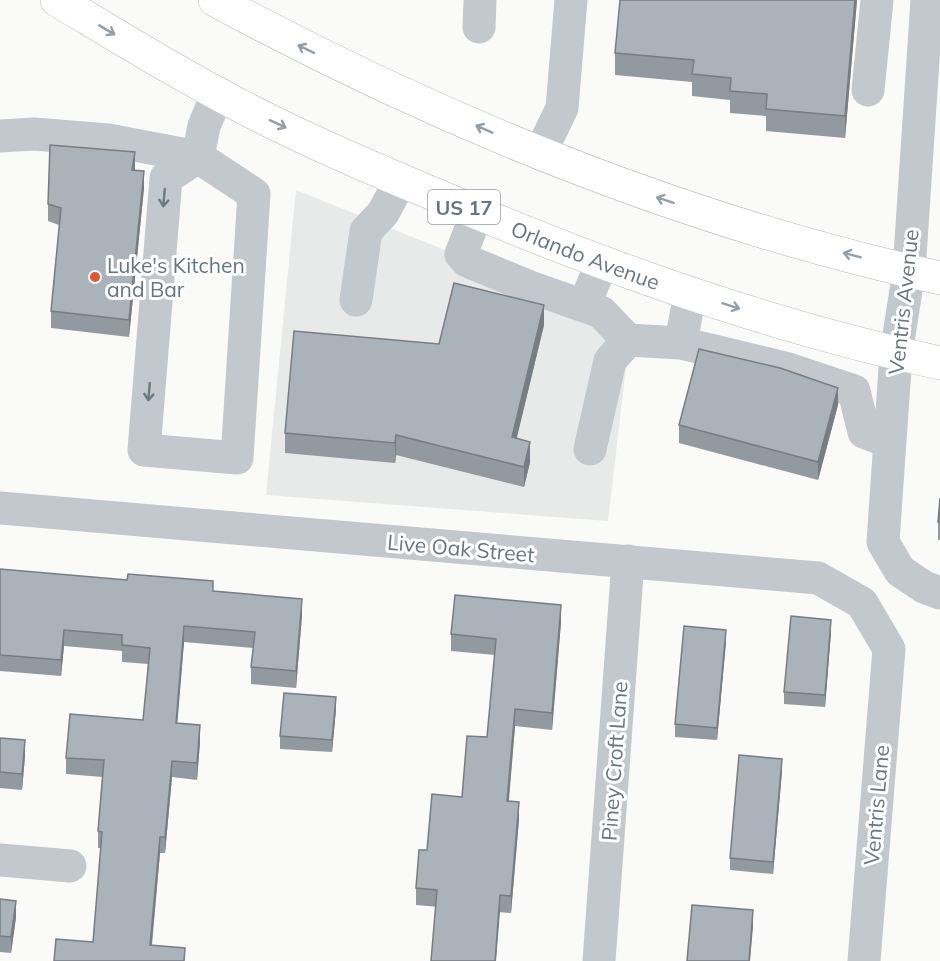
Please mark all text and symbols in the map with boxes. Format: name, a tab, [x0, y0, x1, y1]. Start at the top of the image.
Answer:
one-way arrow	[98, 24, 115, 36]
one-way arrow	[297, 42, 315, 54]
one-way arrow	[268, 119, 286, 131]
one-way arrow	[475, 123, 493, 135]
one-way arrow	[158, 187, 169, 207]
road number: US 17	[428, 190, 500, 224]
one-way arrow	[656, 193, 675, 204]
street label: Orlando Avenue	[507, 215, 663, 295]
street label: Ventris Avenue	[882, 228, 924, 376]
one-way arrow	[843, 249, 862, 261]
place label: Luke's Kitchen and Bar	[107, 252, 245, 302]
marker: Luke's Kitchen and Bar	[88, 270, 102, 284]
one-way arrow	[721, 302, 740, 313]
one-way arrow	[143, 382, 154, 402]
street label: Live Oak Street	[386, 529, 536, 567]
street label: Piney Croft Lane	[595, 680, 633, 842]
street label: Ventris Lane	[858, 744, 894, 866]

